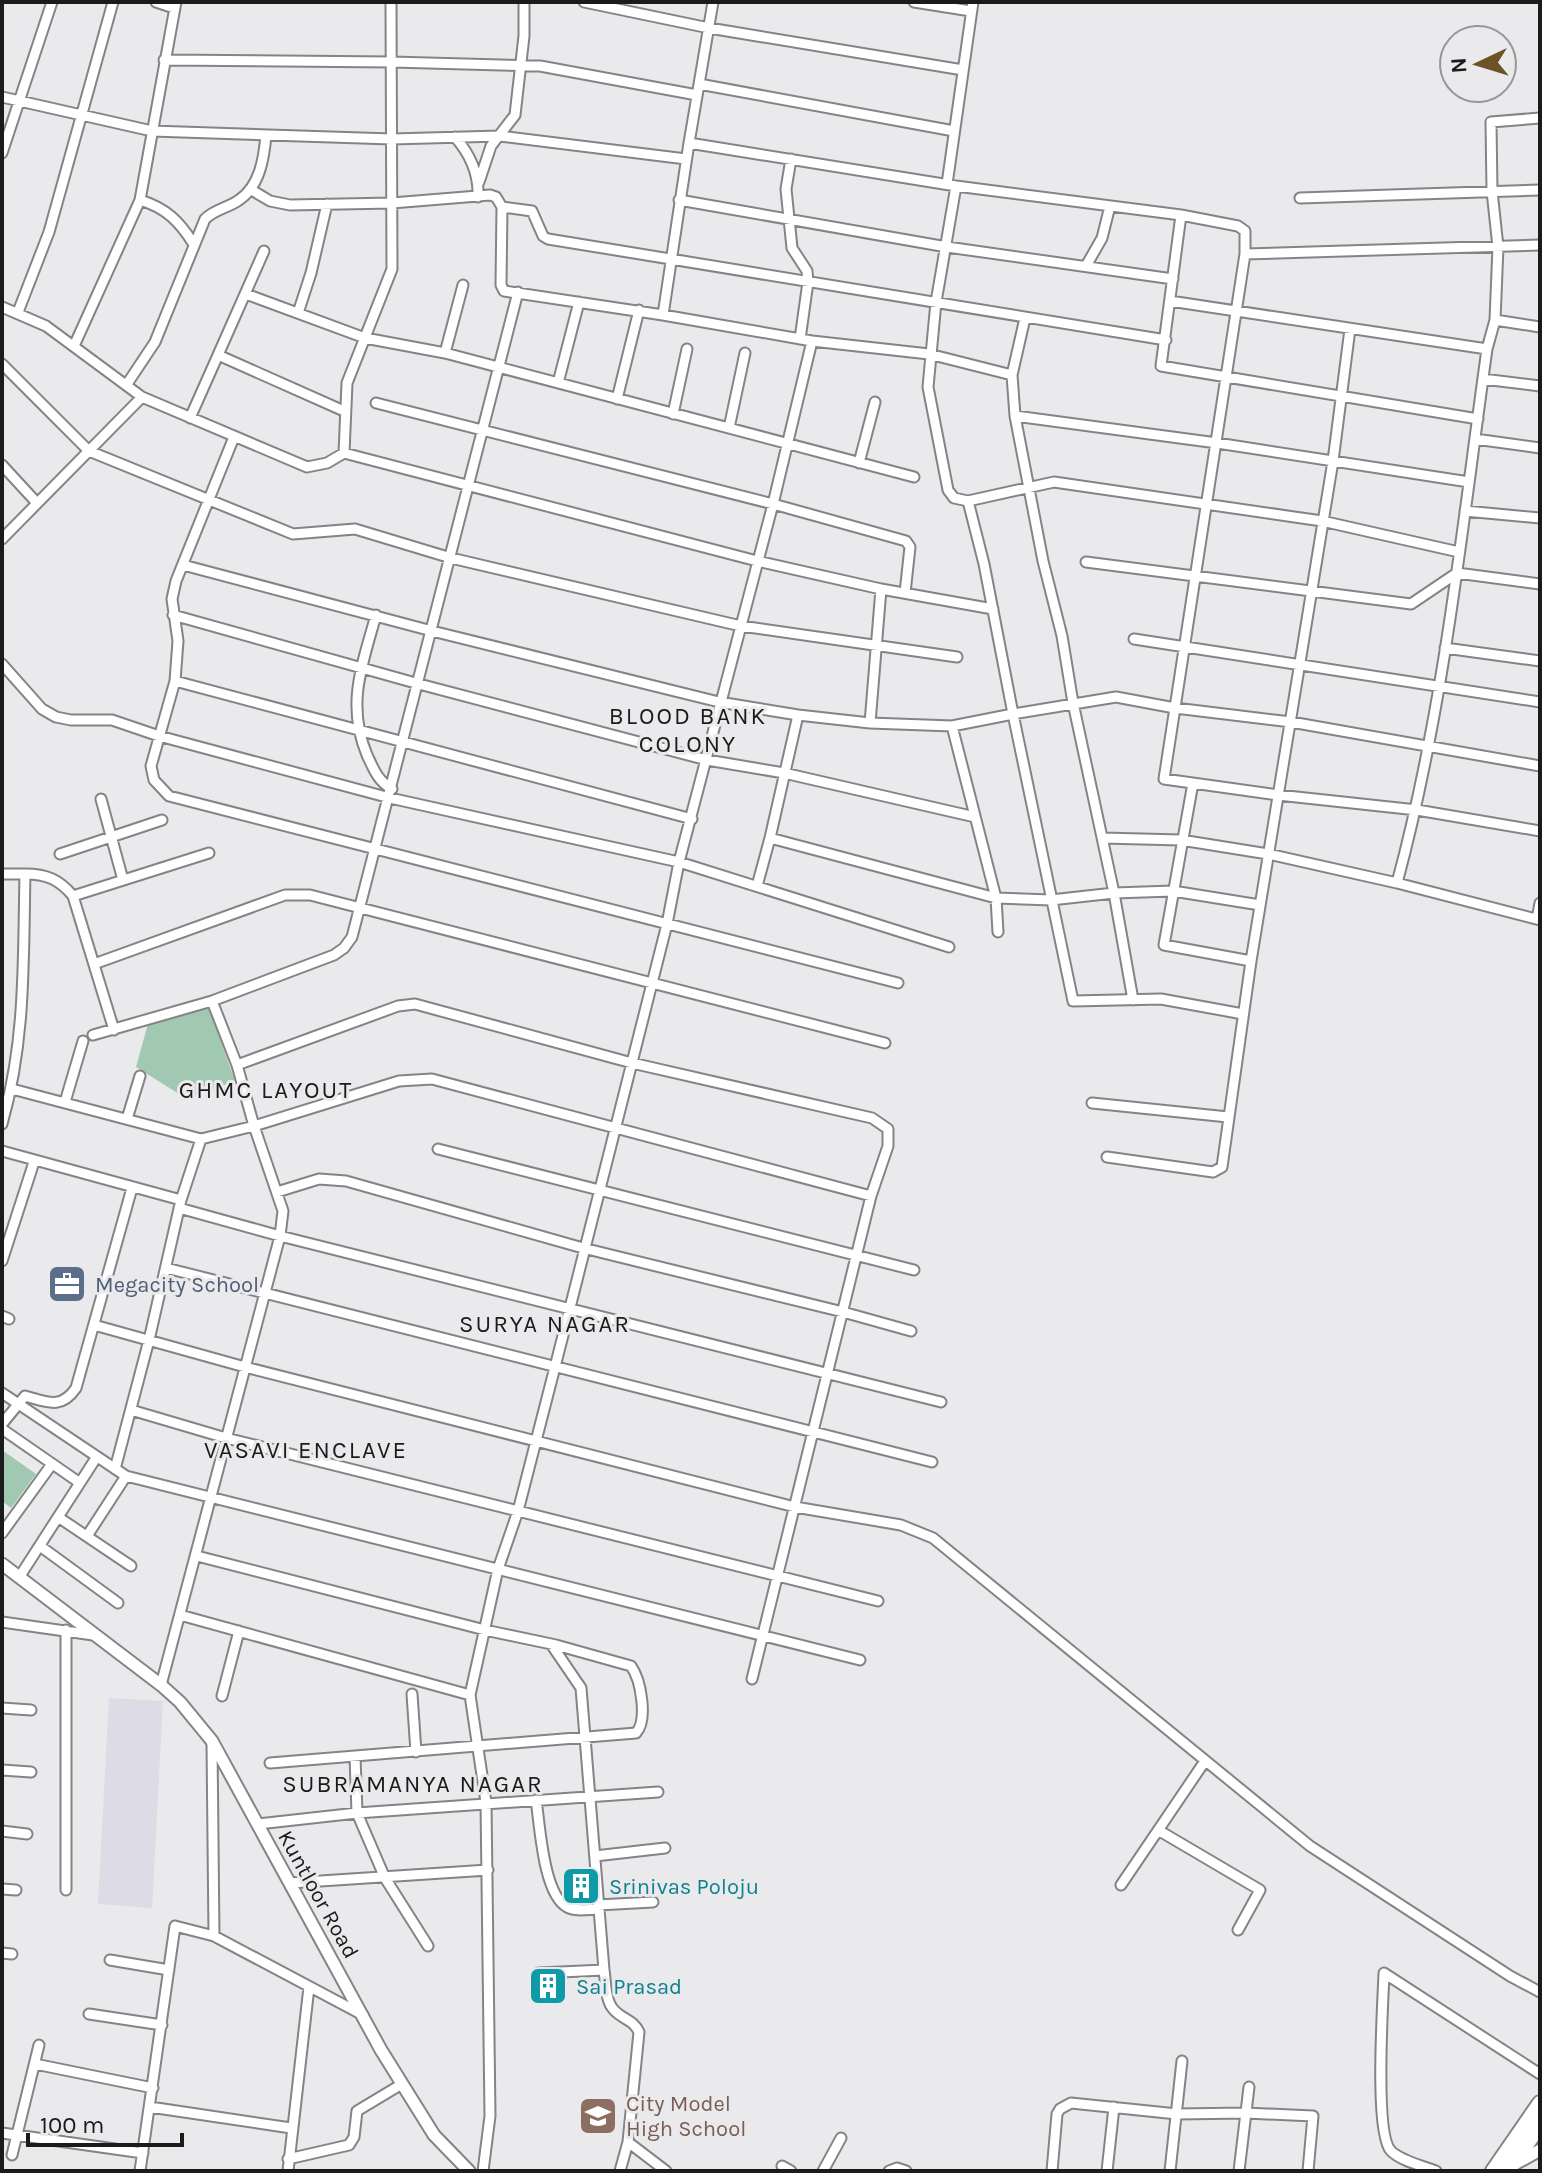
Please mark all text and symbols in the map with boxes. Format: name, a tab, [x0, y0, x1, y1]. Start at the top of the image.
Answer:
north arrow	[1438, 24, 1518, 104]
text: N	[1446, 57, 1473, 74]
district label: BLOOD BANK COLONY	[609, 702, 767, 758]
district label: GHMC LAYOUT	[179, 1076, 353, 1104]
office icon: Megacity School	[46, 1263, 88, 1305]
place label: Megacity School	[95, 1272, 259, 1298]
district label: SURYA NAGAR	[459, 1310, 631, 1338]
district label: VASAVI ENCLAVE	[204, 1436, 408, 1464]
district label: SUBRAMANYA NAGAR	[282, 1770, 544, 1798]
street label: Kuntloor Road	[272, 1826, 364, 1963]
building icon: Srinivas Poloju	[560, 1865, 602, 1907]
place label: Srinivas Poloju	[609, 1874, 759, 1900]
building icon: Sai Prasad	[527, 1965, 569, 2007]
place label: Sai Prasad	[576, 1974, 682, 2000]
place label: City Model High School	[626, 2091, 746, 2142]
school or university icon: City Model High School	[577, 2095, 619, 2137]
scale bar	[28, 2097, 182, 2147]
text: 100 m	[40, 2111, 105, 2139]

